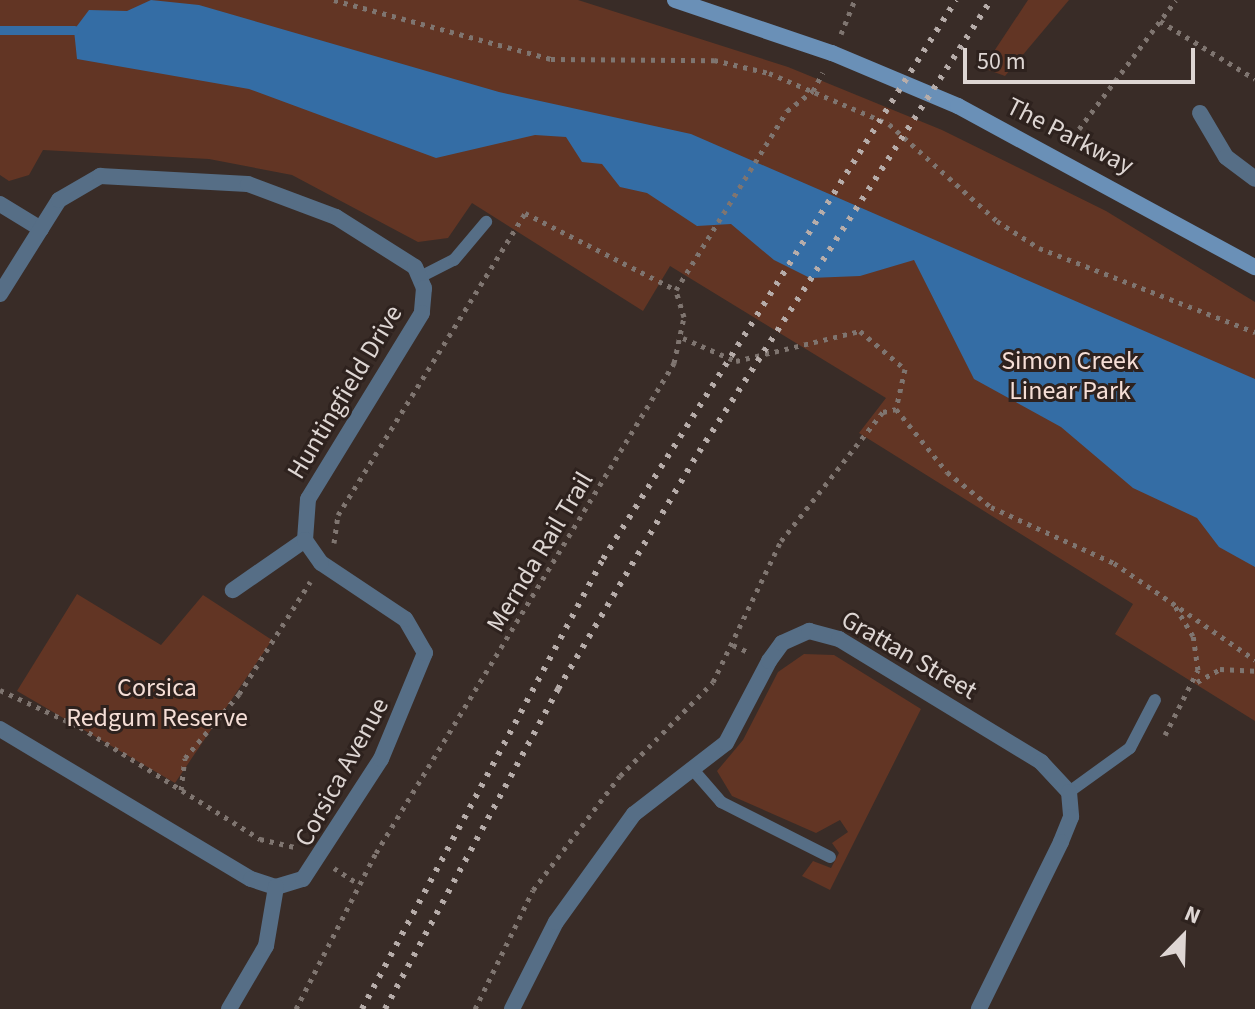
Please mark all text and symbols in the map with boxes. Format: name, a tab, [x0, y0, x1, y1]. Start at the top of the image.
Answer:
scale bar	[967, 32, 1199, 82]
text: 50 m	[977, 44, 1026, 79]
street label: The Parkway	[1001, 91, 1139, 181]
street label: Huntingfield Drive	[281, 299, 409, 485]
park label: Simon Creek Linear Park	[1001, 345, 1139, 406]
street label: Mernda Rail Trail	[480, 466, 600, 638]
street label: Grattan Street	[836, 604, 982, 706]
park label: Corsica Redgum Reserve	[66, 672, 248, 734]
street label: Corsica Avenue	[288, 692, 396, 852]
north arrow	[1143, 897, 1223, 977]
text: N	[1179, 897, 1205, 932]

